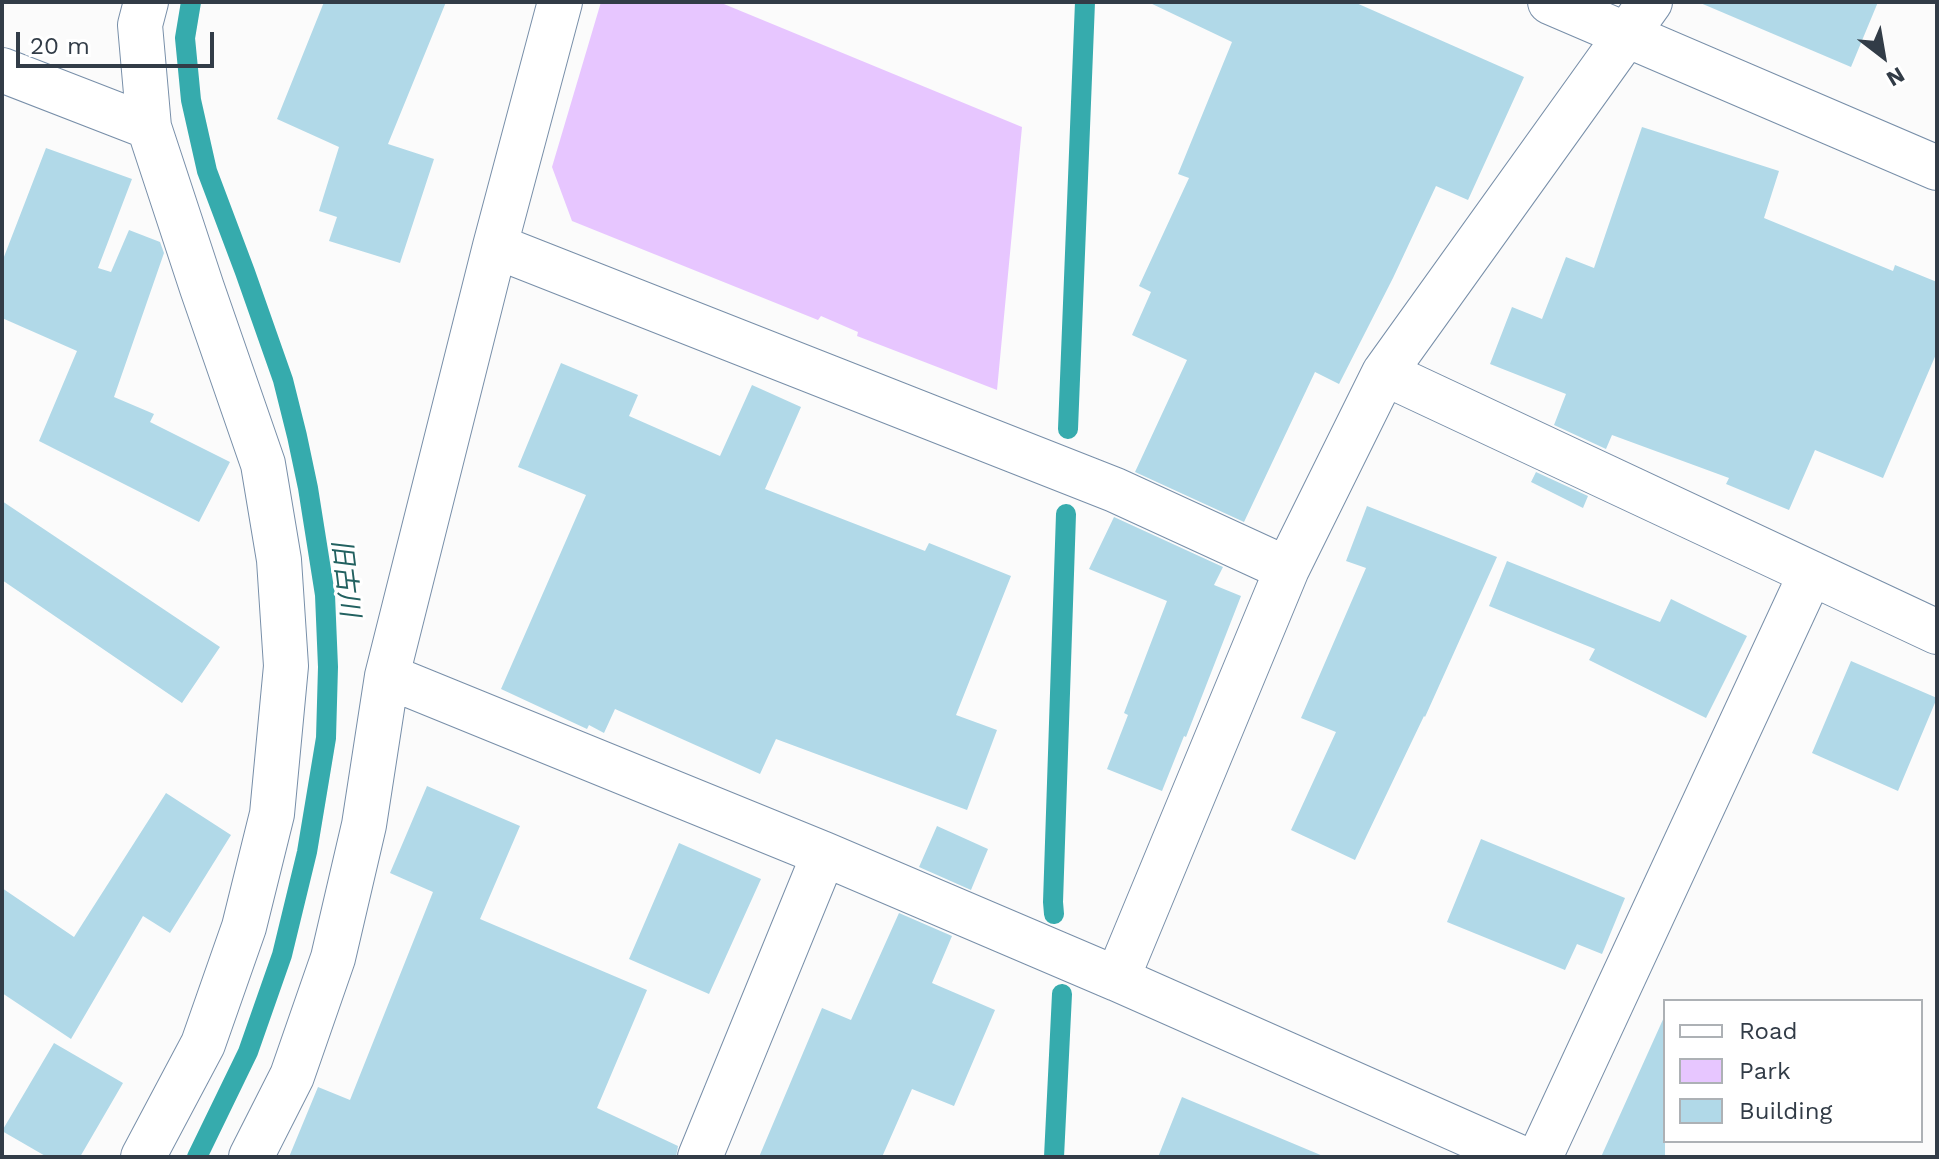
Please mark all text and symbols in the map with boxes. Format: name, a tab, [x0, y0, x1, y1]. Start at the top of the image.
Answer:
scale bar	[20, 16, 218, 66]
north arrow	[1843, 16, 1923, 96]
text: 20 m	[30, 32, 90, 60]
text: N	[1882, 62, 1909, 92]
water label: 旧古川	[325, 537, 365, 619]
legend	[1663, 999, 1923, 1143]
text: Road	[1739, 1017, 1798, 1045]
text: Park	[1739, 1057, 1791, 1085]
text: Building	[1739, 1097, 1832, 1125]

